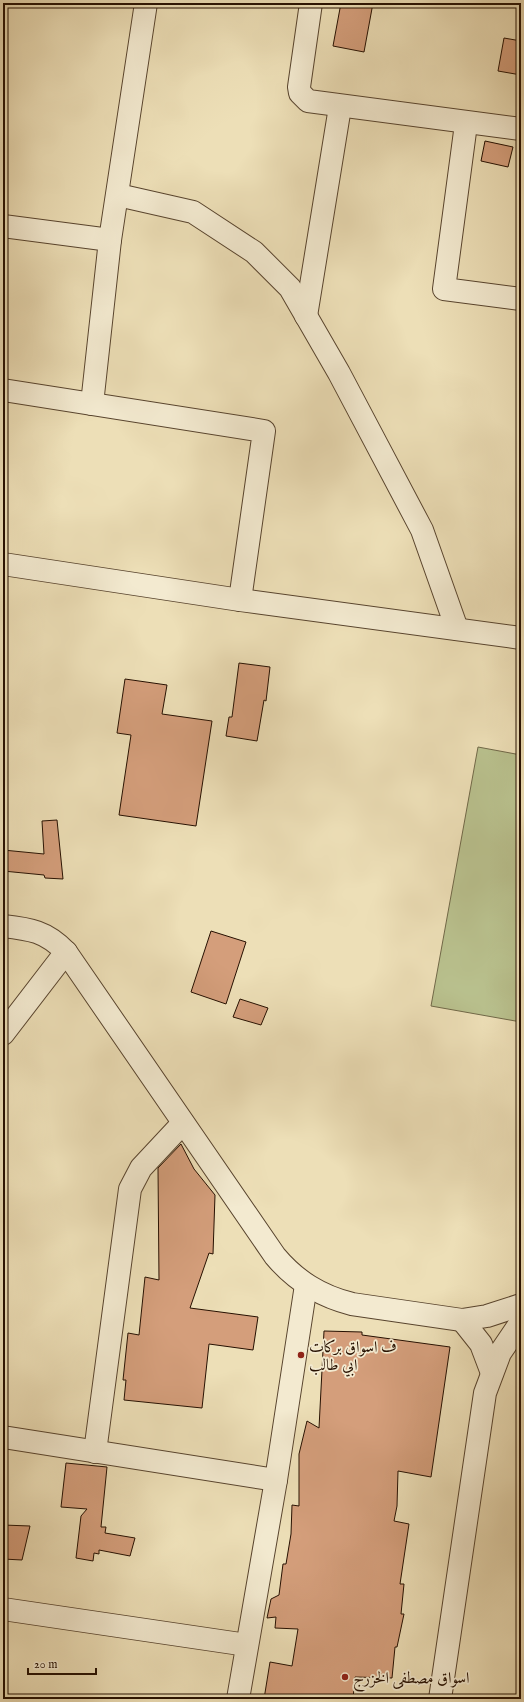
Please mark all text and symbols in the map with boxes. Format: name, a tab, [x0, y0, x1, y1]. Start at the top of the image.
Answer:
place label: ف اسواق بركات ابي طالب	[309, 1338, 397, 1377]
marker: ف اسواق بركات ابي طالب	[296, 1350, 306, 1360]
scale bar	[28, 1650, 96, 1676]
text: 20 m	[34, 1657, 57, 1672]
place label: اسواق مصطفى الخزرج	[353, 1669, 470, 1692]
marker: اسواق مصطفى الخزرج	[340, 1672, 350, 1682]

